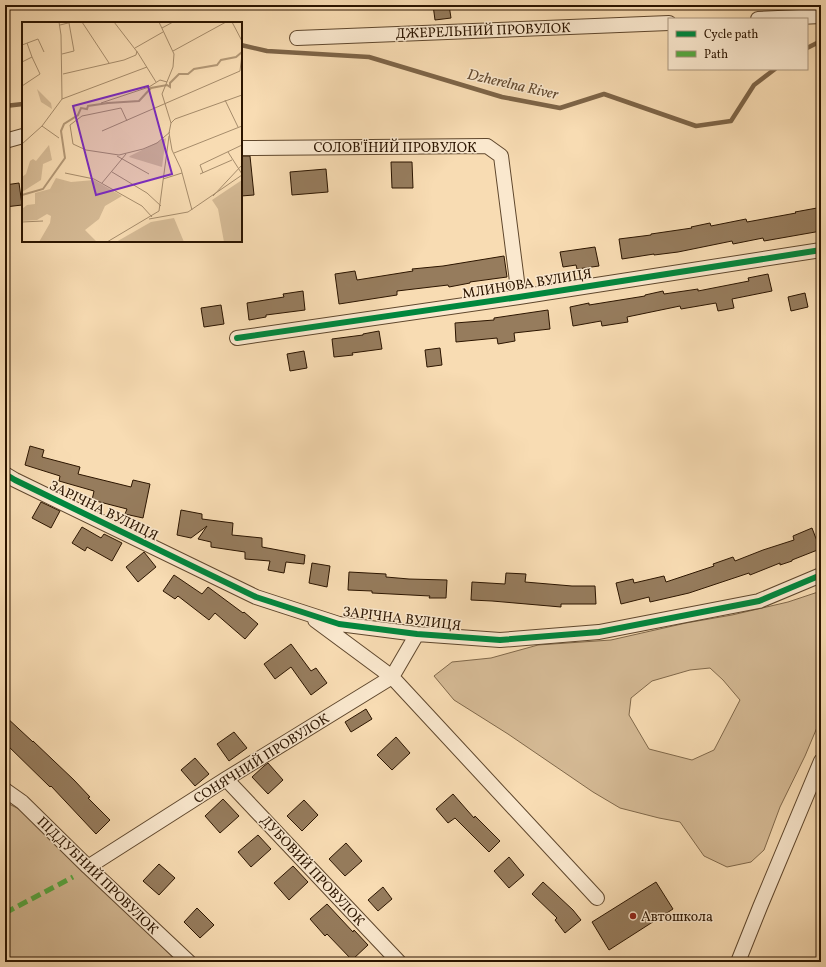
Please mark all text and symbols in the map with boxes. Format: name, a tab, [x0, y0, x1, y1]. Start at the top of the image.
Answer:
street label: ДЖЕРЕЛЬНИЙ ПРОВУЛОК	[395, 18, 571, 44]
legend	[668, 18, 808, 70]
inset map	[22, 22, 242, 242]
text: Cycle path	[704, 27, 759, 43]
text: Path	[704, 47, 728, 63]
water label: Dzherelna River	[465, 65, 561, 106]
street label: СОЛОВ'ЇНИЙ ПРОВУЛОК	[313, 138, 477, 158]
street label: МЛИНОВА ВУЛИЦЯ	[461, 265, 593, 304]
street label: ЗАРІЧНА ВУЛИЦЯ	[46, 477, 161, 546]
street label: ЗАРІЧНА ВУЛИЦЯ	[341, 603, 462, 636]
street label: СОНЯЧНИЙ ПРОВУЛОК	[190, 709, 334, 809]
street label: ДУБОВИЙ ПРОВУЛОК	[256, 811, 369, 931]
street label: ПІДДУБНИЙ ПРОВУЛОК	[32, 812, 163, 940]
place label: Автошкола	[641, 908, 713, 927]
marker: Автошкола	[628, 911, 638, 921]

